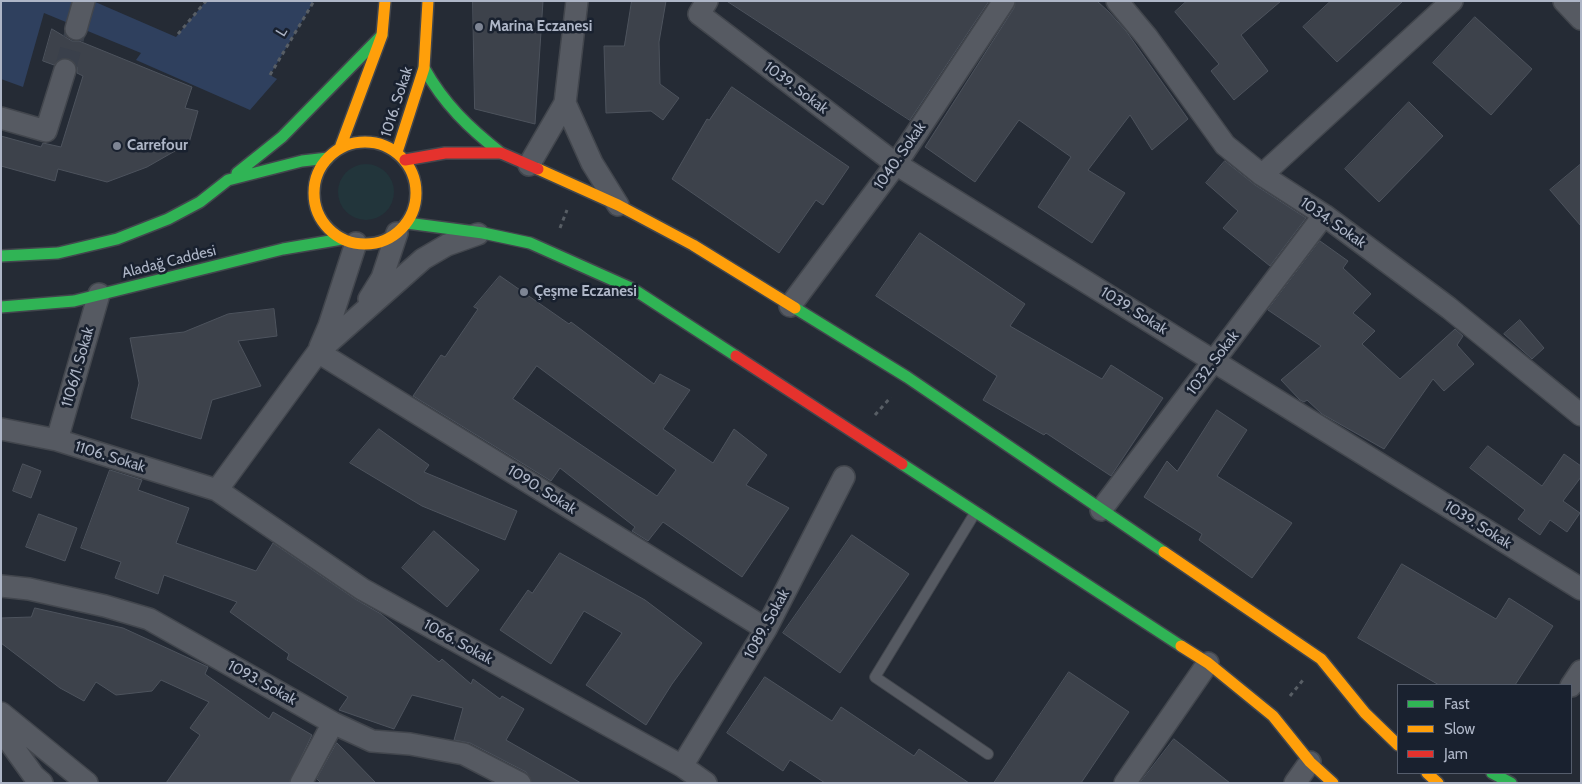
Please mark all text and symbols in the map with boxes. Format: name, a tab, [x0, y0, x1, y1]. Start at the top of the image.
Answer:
place label: Marina Eczanesi	[489, 18, 592, 36]
marker: Marina Eczanesi	[473, 21, 485, 33]
street label: L	[272, 24, 292, 40]
street label: 1039. Sokak	[760, 58, 832, 118]
street label: 1016. Sokak	[377, 65, 417, 139]
street label: 1040. Sokak	[870, 119, 930, 193]
place label: Carrefour	[127, 137, 188, 155]
marker: Carrefour	[111, 140, 123, 152]
street label: 1034. Sokak	[1297, 194, 1369, 252]
street label: Aladağ Caddesi	[120, 242, 218, 282]
place label: Çeşme Eczanesi	[534, 283, 637, 301]
street label: 1039. Sokak	[1097, 283, 1171, 339]
marker: Çeşme Eczanesi	[518, 286, 530, 298]
street label: 1106/1. Sokak	[58, 325, 98, 409]
street label: 1032. Sokak	[1183, 327, 1243, 399]
street label: 1106. Sokak	[73, 438, 147, 476]
street label: 1090. Sokak	[504, 462, 580, 518]
street label: 1039. Sokak	[1441, 497, 1515, 553]
street label: 1089. Sokak	[741, 586, 793, 662]
street label: 1066. Sokak	[420, 616, 496, 668]
street label: 1093. Sokak	[224, 657, 300, 709]
legend	[1397, 684, 1572, 774]
text: Fast	[1444, 695, 1469, 713]
text: Slow	[1444, 720, 1475, 738]
text: Jam	[1444, 745, 1468, 763]

